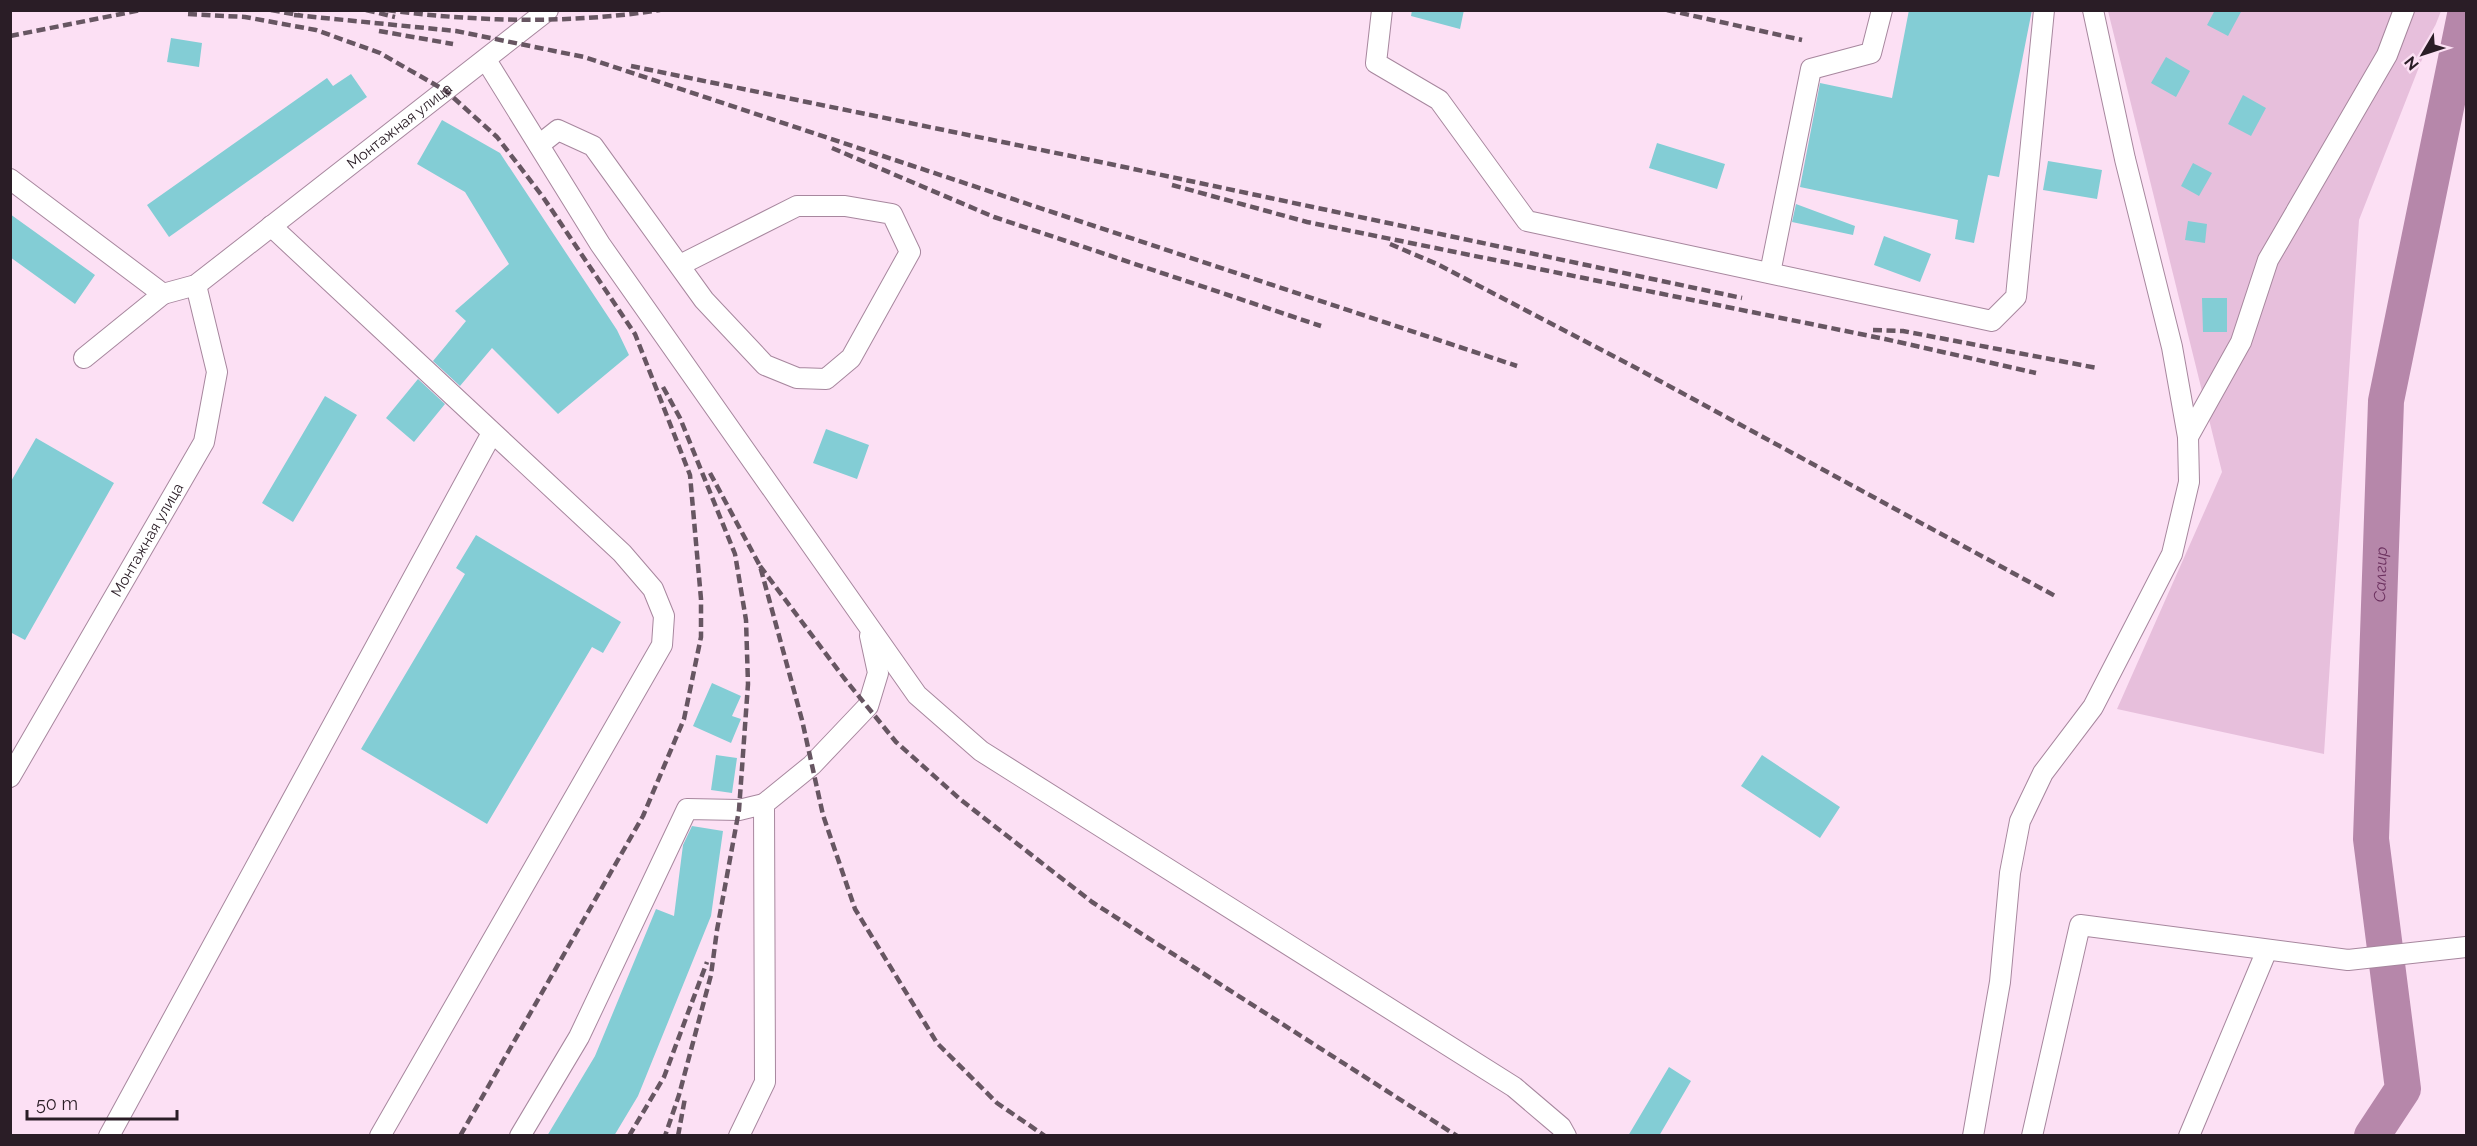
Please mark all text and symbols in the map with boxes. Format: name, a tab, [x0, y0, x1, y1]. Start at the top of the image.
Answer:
north arrow	[2393, 24, 2453, 84]
text: N	[2401, 52, 2423, 74]
street label: Монтажная улица	[343, 79, 456, 173]
street label: Монтажная улица	[107, 480, 187, 600]
water label: Салгир	[2370, 546, 2391, 603]
scale bar	[27, 1083, 177, 1121]
text: 50 m	[36, 1093, 78, 1114]

